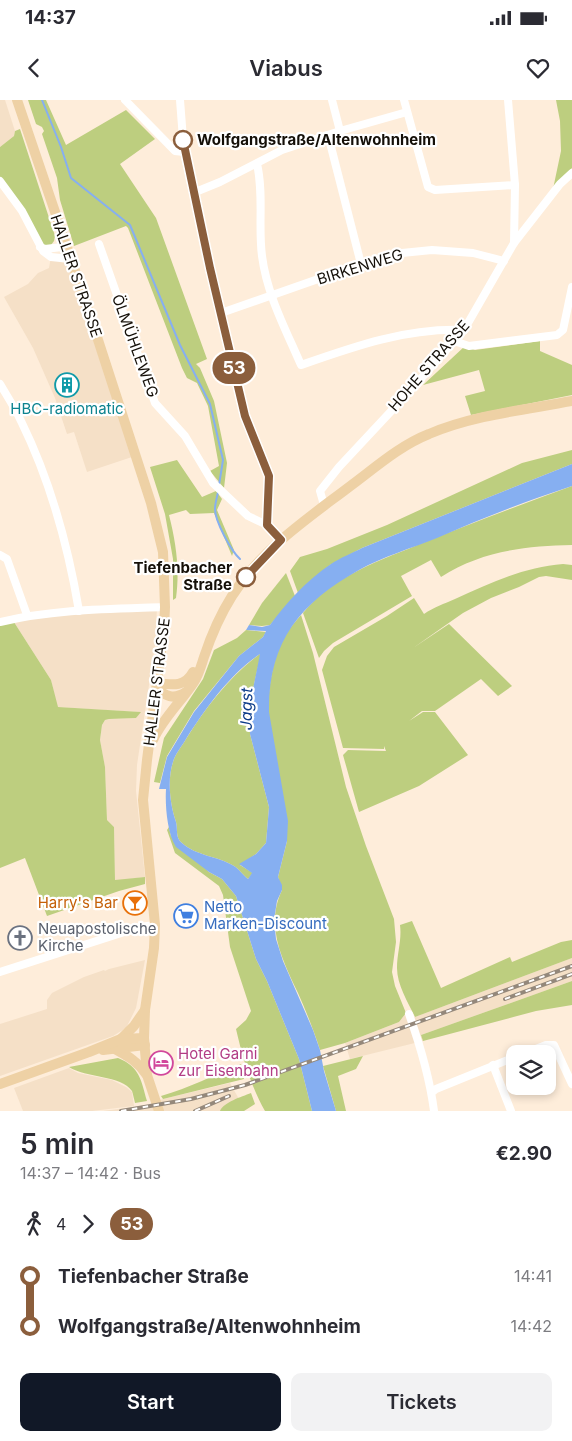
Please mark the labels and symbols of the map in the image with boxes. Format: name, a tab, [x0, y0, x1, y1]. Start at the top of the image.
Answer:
marker: Wolfgangstraße/Altenwohnheim	[173, 130, 193, 150]
place label: Wolfgangstraße/Altenwohnheim	[197, 130, 436, 149]
street label: HALLER STRASSE	[47, 212, 106, 340]
street label: BIRKENWEG	[315, 244, 405, 289]
street label: ÖLMÜHLEWEG	[108, 292, 163, 400]
street label: HOHE STRASSE	[384, 316, 473, 415]
line badge: 53	[212, 352, 256, 384]
building icon: HBC-radiomatic	[54, 372, 80, 398]
place label: HBC-radiomatic	[10, 399, 124, 418]
place label: Tiefenbacher Straße	[134, 558, 232, 594]
marker: Tiefenbacher Straße	[236, 567, 256, 587]
street label: HALLER STRASSE	[139, 617, 174, 747]
water label: Jagst	[236, 687, 256, 730]
bar icon: Harry's Bar	[122, 890, 148, 916]
place label: Harry's Bar	[38, 893, 118, 912]
place label: Netto Marken-Discount	[204, 897, 327, 933]
supermarket icon: Netto Marken-Discount	[173, 903, 199, 929]
place label: Neuapostolische Kirche	[38, 919, 157, 955]
church icon: Neuapostolische Kirche	[7, 925, 33, 951]
place label: Hotel Garni zur Eisenbahn	[178, 1044, 279, 1080]
hotel icon: Hotel Garni zur Eisenbahn	[148, 1050, 174, 1076]

